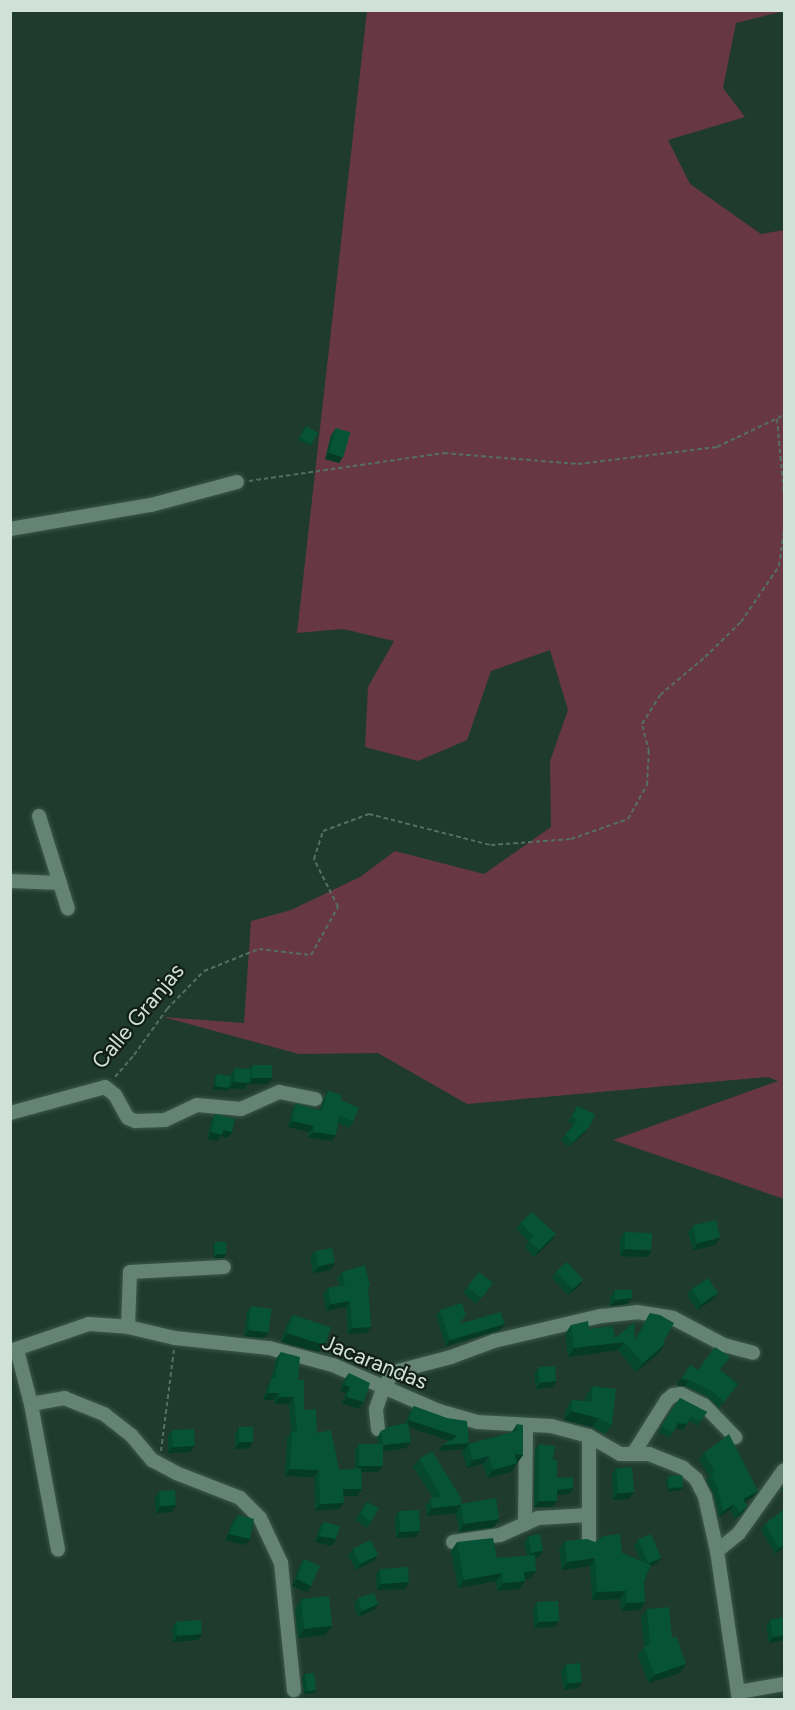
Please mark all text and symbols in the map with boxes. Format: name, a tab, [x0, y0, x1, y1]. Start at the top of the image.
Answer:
street label: Calle Granjas	[86, 958, 190, 1074]
street label: Jacarandas	[319, 1329, 431, 1395]

